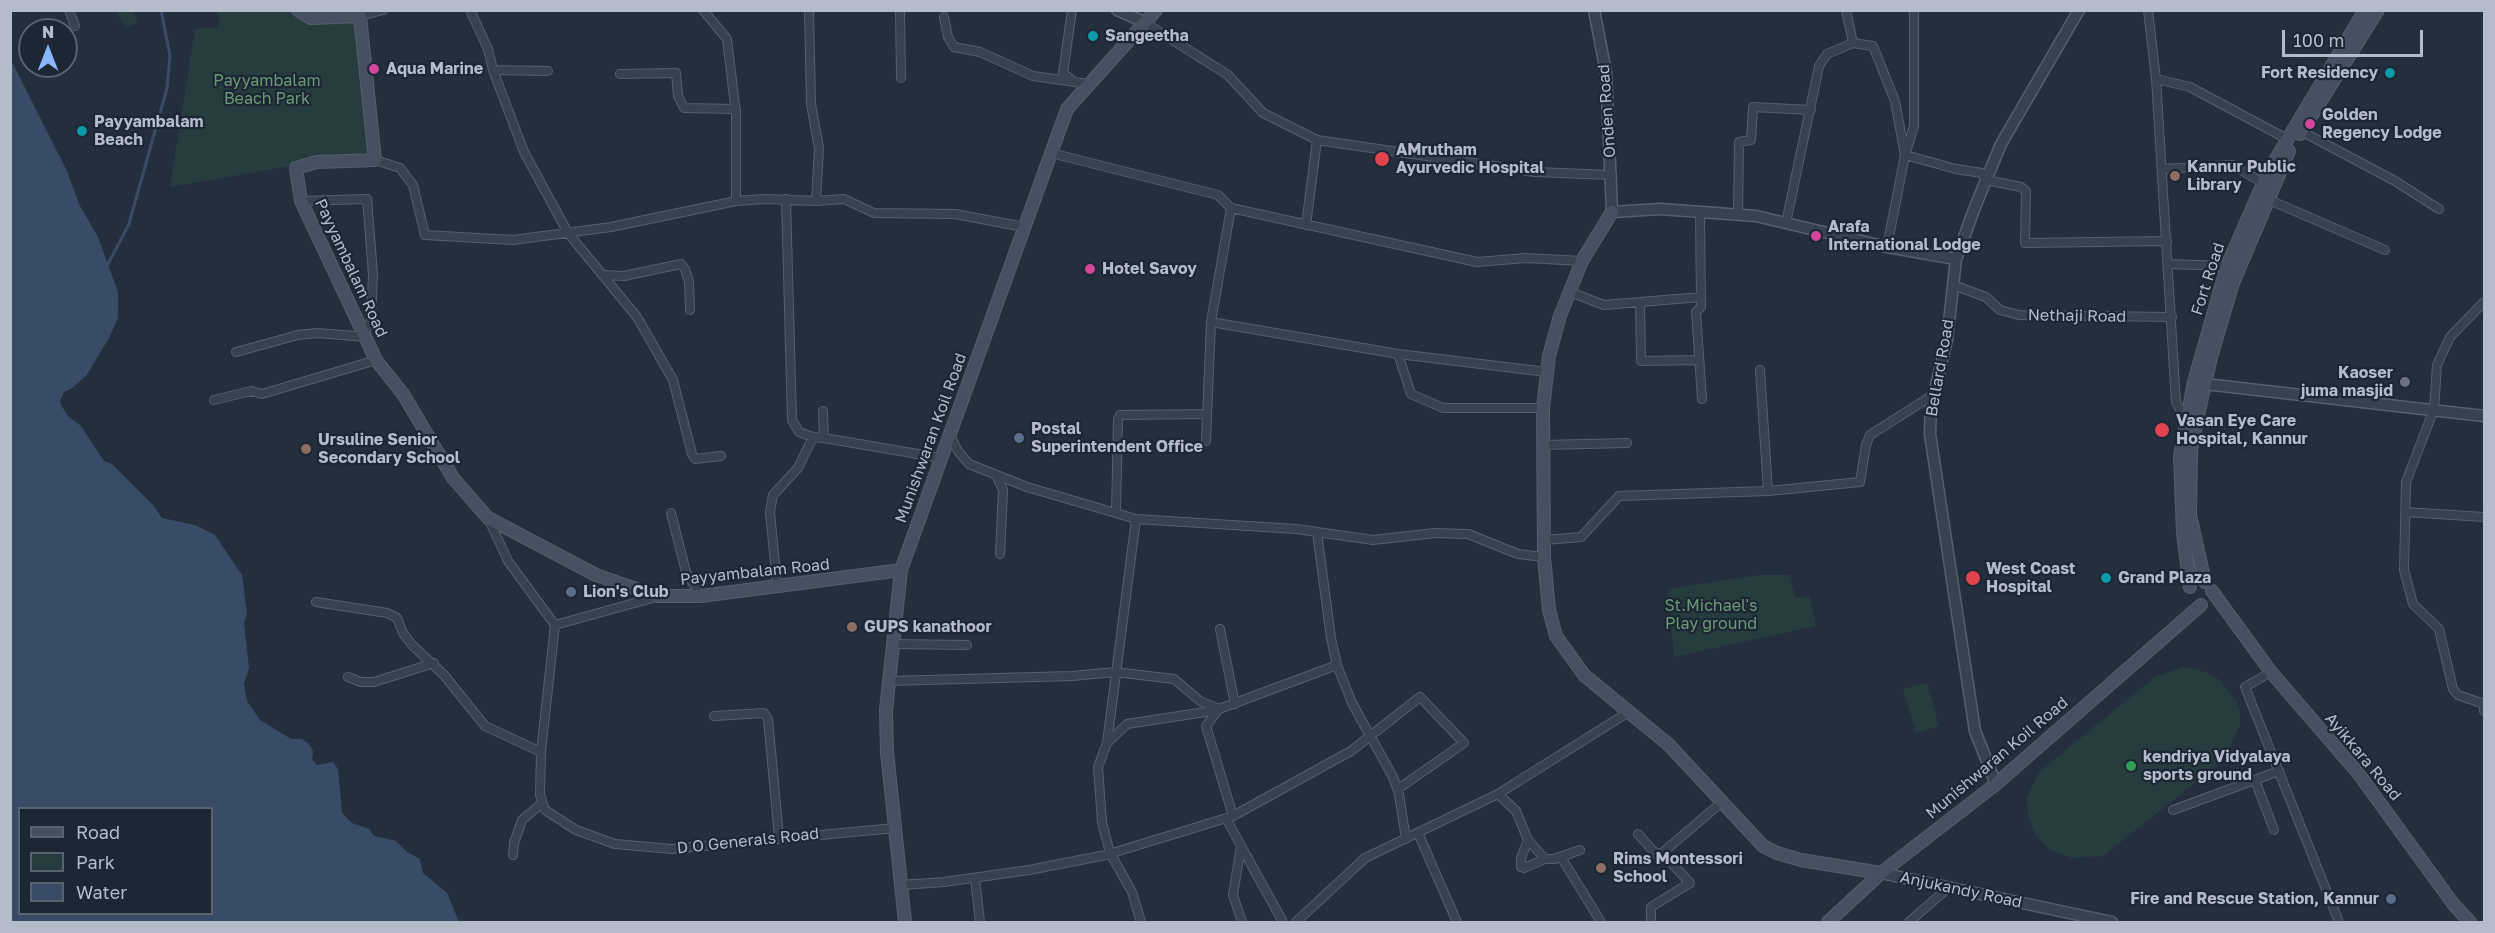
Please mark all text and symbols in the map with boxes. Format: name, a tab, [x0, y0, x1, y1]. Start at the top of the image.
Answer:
north arrow	[18, 18, 78, 78]
scale bar	[2285, 18, 2426, 56]
text: N	[42, 22, 54, 42]
place label: Sangeetha	[1105, 26, 1189, 46]
marker: Sangeetha	[1086, 29, 1100, 43]
text: 100 m	[2293, 29, 2344, 51]
place label: Aqua Marine	[386, 59, 483, 79]
marker: Aqua Marine	[367, 62, 381, 76]
place label: Fort Residency	[2261, 63, 2378, 83]
street label: Onden Road	[1594, 64, 1620, 158]
marker: Fort Residency	[2383, 66, 2397, 80]
park label: Payyambalam Beach Park	[213, 71, 321, 109]
place label: Golden Regency Lodge	[2322, 105, 2442, 143]
place label: Payyambalam Beach	[94, 112, 204, 150]
marker: Golden Regency Lodge	[2303, 117, 2317, 131]
marker: Payyambalam Beach	[75, 124, 89, 138]
place label: AMrutham Ayurvedic Hospital	[1396, 140, 1544, 178]
marker: AMrutham Ayurvedic Hospital	[1373, 150, 1391, 168]
place label: Kannur Public Library	[2187, 157, 2296, 195]
marker: Kannur Public Library	[2168, 169, 2182, 183]
street label: Payyambalam Road	[310, 196, 392, 340]
place label: Arafa International Lodge	[1828, 217, 1981, 255]
marker: Arafa International Lodge	[1809, 229, 1823, 243]
street label: Fort Road	[2187, 240, 2229, 318]
place label: Hotel Savoy	[1102, 259, 1197, 279]
marker: Hotel Savoy	[1083, 262, 1097, 276]
street label: Nethaji Road	[2028, 306, 2126, 326]
street label: Bellard Road	[1922, 318, 1958, 418]
street label: Munishwaran Koil Road	[891, 350, 971, 526]
place label: Kaoser juma masjid	[2301, 363, 2393, 401]
marker: Kaoser juma masjid	[2398, 375, 2412, 389]
place label: Vasan Eye Care Hospital, Kannur	[2176, 411, 2308, 449]
place label: Postal Superintendent Office	[1031, 419, 1203, 457]
marker: Vasan Eye Care Hospital, Kannur	[2153, 421, 2171, 439]
place label: Ursuline Senior Secondary School	[318, 430, 460, 468]
marker: Postal Superintendent Office	[1012, 431, 1026, 445]
marker: Ursuline Senior Secondary School	[299, 442, 313, 456]
street label: Payyambalam Road	[679, 555, 831, 589]
place label: West Coast Hospital	[1986, 559, 2075, 597]
place label: Grand Plaza	[2118, 568, 2211, 588]
marker: West Coast Hospital	[1964, 569, 1982, 587]
marker: Grand Plaza	[2099, 571, 2113, 585]
place label: Lion's Club	[583, 582, 669, 602]
marker: Lion's Club	[564, 585, 578, 599]
park label: St.Michael's Play ground	[1664, 596, 1758, 634]
place label: GUPS kanathoor	[864, 617, 992, 637]
marker: GUPS kanathoor	[845, 620, 859, 634]
street label: Munishwaran Koil Road	[1922, 693, 2072, 823]
street label: Ayikkara Road	[2321, 709, 2405, 805]
place label: kendriya Vidyalaya sports ground	[2143, 747, 2290, 785]
marker: kendriya Vidyalaya sports ground	[2124, 759, 2138, 773]
legend	[18, 807, 213, 915]
text: Road	[76, 821, 120, 843]
street label: D O Generals Road	[676, 824, 820, 858]
place label: Rims Montessori School	[1613, 849, 1743, 887]
text: Park	[76, 851, 115, 873]
marker: Rims Montessori School	[1594, 861, 1608, 875]
street label: Anjukandy Road	[1898, 868, 2024, 912]
text: Water	[76, 881, 127, 903]
place label: Fire and Rescue Station, Kannur	[2130, 889, 2379, 909]
marker: Fire and Rescue Station, Kannur	[2384, 892, 2398, 906]

